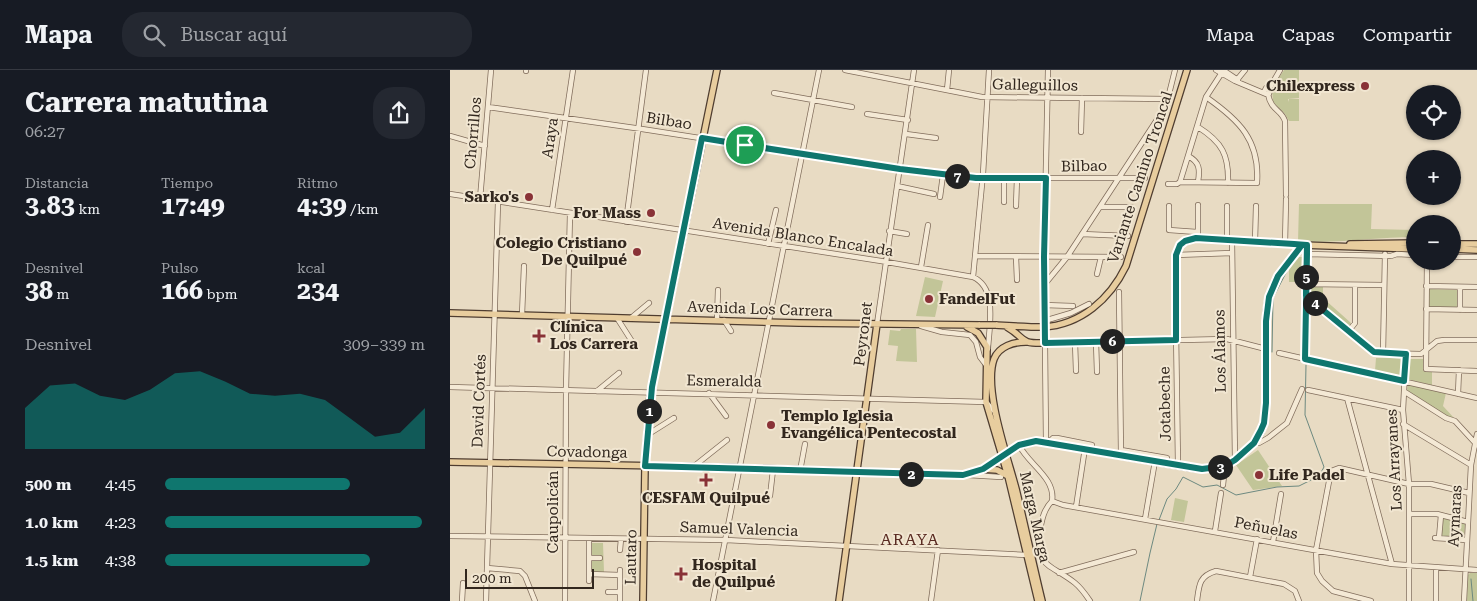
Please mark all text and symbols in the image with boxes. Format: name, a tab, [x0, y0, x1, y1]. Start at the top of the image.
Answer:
search box	[122, 12, 472, 57]
text: Mapa	[25, 21, 92, 49]
icon: search	[140, 21, 168, 49]
text: Buscar aquí	[180, 23, 287, 46]
text: Mapa	[1206, 24, 1254, 45]
text: Capas	[1282, 24, 1335, 45]
text: Compartir	[1363, 24, 1452, 45]
street label: Galleguillos	[992, 75, 1078, 95]
place label: Chilexpress	[1266, 77, 1355, 95]
marker: Chilexpress	[1359, 80, 1371, 92]
map controls	[1406, 85, 1461, 270]
button: locate	[1406, 85, 1461, 140]
text: Carrera matutina	[25, 86, 268, 119]
button: share	[373, 87, 425, 139]
street label: Variante Camino Troncal	[1104, 88, 1176, 265]
street label: Chorrillos	[461, 96, 485, 170]
street label: Bilbao	[645, 108, 693, 134]
street label: Araya	[538, 116, 562, 160]
text: 06:27	[25, 122, 65, 141]
pin	[724, 124, 766, 166]
icon: arrive	[731, 131, 759, 159]
button: +	[1406, 150, 1461, 205]
street label: Bilbao	[1061, 157, 1107, 175]
pin: 7	[944, 164, 970, 188]
text: 7	[954, 168, 961, 184]
text: Distancia	[25, 175, 89, 191]
text: Tiempo	[161, 175, 213, 191]
text: Ritmo	[297, 175, 338, 191]
place label: Sarko's	[465, 188, 519, 206]
text: 3.83	[25, 191, 75, 220]
text: 17:49	[161, 191, 225, 220]
text: 4:39	[297, 191, 347, 220]
marker: Sarko's	[523, 191, 535, 203]
text: km	[75, 201, 100, 217]
text: /km	[347, 201, 379, 217]
place label: For Mass	[573, 204, 641, 222]
marker: For Mass	[645, 207, 657, 219]
street label: Avenida Blanco Encalada	[711, 214, 895, 260]
button: −	[1406, 215, 1461, 270]
place label: Colegio Cristiano De Quilpué	[495, 234, 627, 269]
marker: Colegio Cristiano De Quilpué	[631, 246, 643, 258]
text: Desnivel	[25, 260, 83, 276]
text: Pulso	[161, 260, 198, 276]
text: kcal	[297, 260, 325, 276]
pin: 5	[1294, 264, 1318, 290]
text: 5	[1303, 269, 1310, 285]
text: 38	[25, 276, 53, 305]
text: 166	[161, 276, 203, 305]
text: 234	[297, 276, 339, 305]
text: m	[53, 286, 69, 302]
text: bpm	[203, 286, 238, 302]
place label: FandelFut	[939, 290, 1015, 308]
pin: 4	[1302, 290, 1328, 316]
marker: FandelFut	[923, 293, 935, 305]
text: 4	[1312, 295, 1319, 311]
street label: Avenida Los Carrera	[687, 297, 833, 321]
street label: Peyronet	[850, 300, 876, 367]
street label: Los Álamos	[1210, 309, 1230, 393]
place label: Clínica Los Carrera	[550, 318, 638, 353]
pin: 6	[1100, 328, 1124, 354]
marker: Clínica Los Carrera	[532, 329, 546, 343]
text: 6	[1109, 333, 1116, 349]
text: Desnivel	[25, 335, 92, 354]
text: 309–339 m	[343, 335, 425, 354]
street label: David Cortés	[468, 354, 490, 448]
street label: Jotabeche	[1155, 366, 1175, 442]
street label: Esmeralda	[686, 371, 762, 391]
pin: 1	[636, 398, 662, 424]
text: 1	[646, 403, 653, 419]
place label: Templo Iglesia Evangélica Pentecostal	[781, 407, 956, 442]
street label: Los Arrayanes	[1382, 409, 1406, 511]
marker: Templo Iglesia Evangélica Pentecostal	[765, 419, 777, 431]
street label: Covadonga	[546, 442, 628, 462]
pin: 3	[1208, 454, 1232, 480]
text: 3	[1217, 459, 1224, 475]
pin: 2	[898, 462, 924, 486]
text: 2	[908, 466, 915, 482]
place label: Life Padel	[1269, 466, 1345, 484]
marker: Life Padel	[1253, 469, 1265, 481]
street label: Caupolicán	[544, 470, 562, 553]
street label: Marga Marga	[1016, 470, 1054, 564]
marker: CESFAM Quilpué	[699, 473, 713, 487]
text: 500 m	[25, 475, 71, 494]
text: 4:45	[105, 475, 136, 494]
street label: Aymaras	[1444, 485, 1466, 547]
place label: CESFAM Quilpué	[642, 489, 770, 507]
text: 1.0 km	[25, 513, 78, 532]
text: 4:23	[105, 513, 136, 532]
street label: Peñuelas	[1233, 513, 1299, 543]
street label: Samuel Valencia	[679, 518, 799, 540]
street label: Lautaro	[622, 529, 640, 585]
district label: ARAYA	[880, 530, 940, 549]
text: 1.5 km	[25, 551, 78, 570]
text: 4:38	[105, 551, 136, 570]
place label: Hospital de Quilpué	[692, 556, 775, 591]
scale bar	[465, 566, 594, 589]
marker: Hospital de Quilpué	[674, 567, 688, 581]
text: 200 m	[472, 570, 512, 586]

